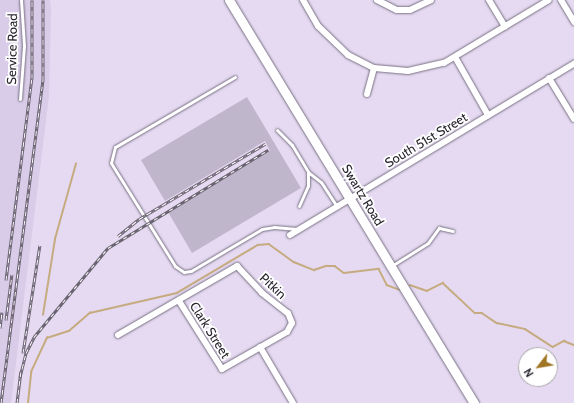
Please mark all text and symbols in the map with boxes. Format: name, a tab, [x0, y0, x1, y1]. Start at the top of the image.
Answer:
street label: Service Road	[4, 13, 20, 85]
street label: South 51st Street	[382, 109, 470, 171]
street label: Swartz Road	[339, 162, 387, 228]
street label: Pitkin	[257, 270, 289, 302]
street label: Clark Street	[187, 299, 233, 361]
north arrow	[518, 347, 558, 387]
text: N	[521, 366, 537, 380]

